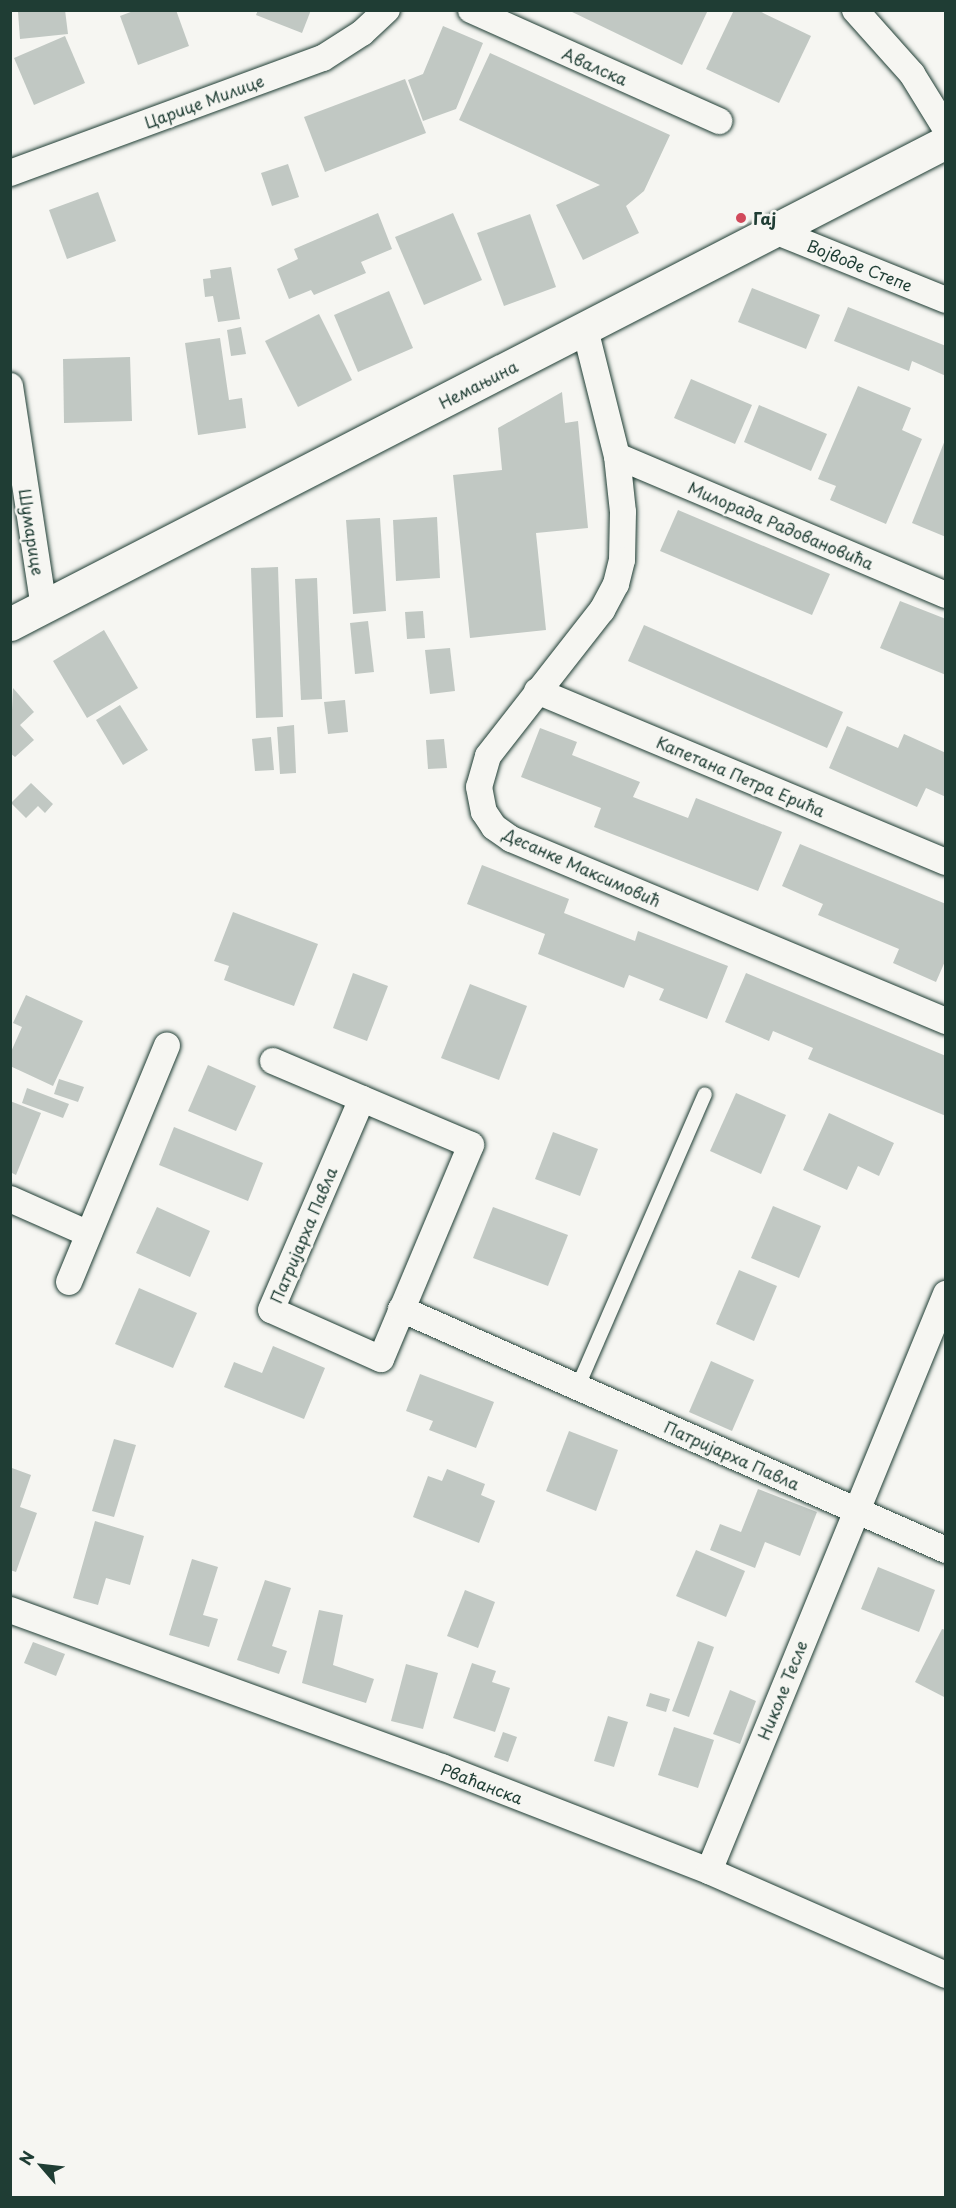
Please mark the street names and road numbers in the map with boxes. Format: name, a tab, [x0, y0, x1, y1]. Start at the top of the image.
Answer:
street label: Авалска	[559, 43, 631, 89]
street label: Царице Милице	[141, 70, 267, 132]
street label: Војводе Степе	[804, 235, 916, 295]
street label: Немањина	[435, 356, 521, 412]
street label: Милорада Радовановића	[685, 477, 877, 573]
street label: Шумарице	[16, 487, 48, 577]
street label: Капетана Петра Ерића	[653, 732, 829, 820]
street label: Десанке Максимовић	[500, 823, 664, 911]
street label: Патријарха Павла	[266, 1164, 340, 1306]
street label: Патријарха Павла	[662, 1417, 802, 1493]
street label: Николе Тесле	[753, 1638, 811, 1742]
street label: Рваћанска	[438, 1759, 526, 1807]

